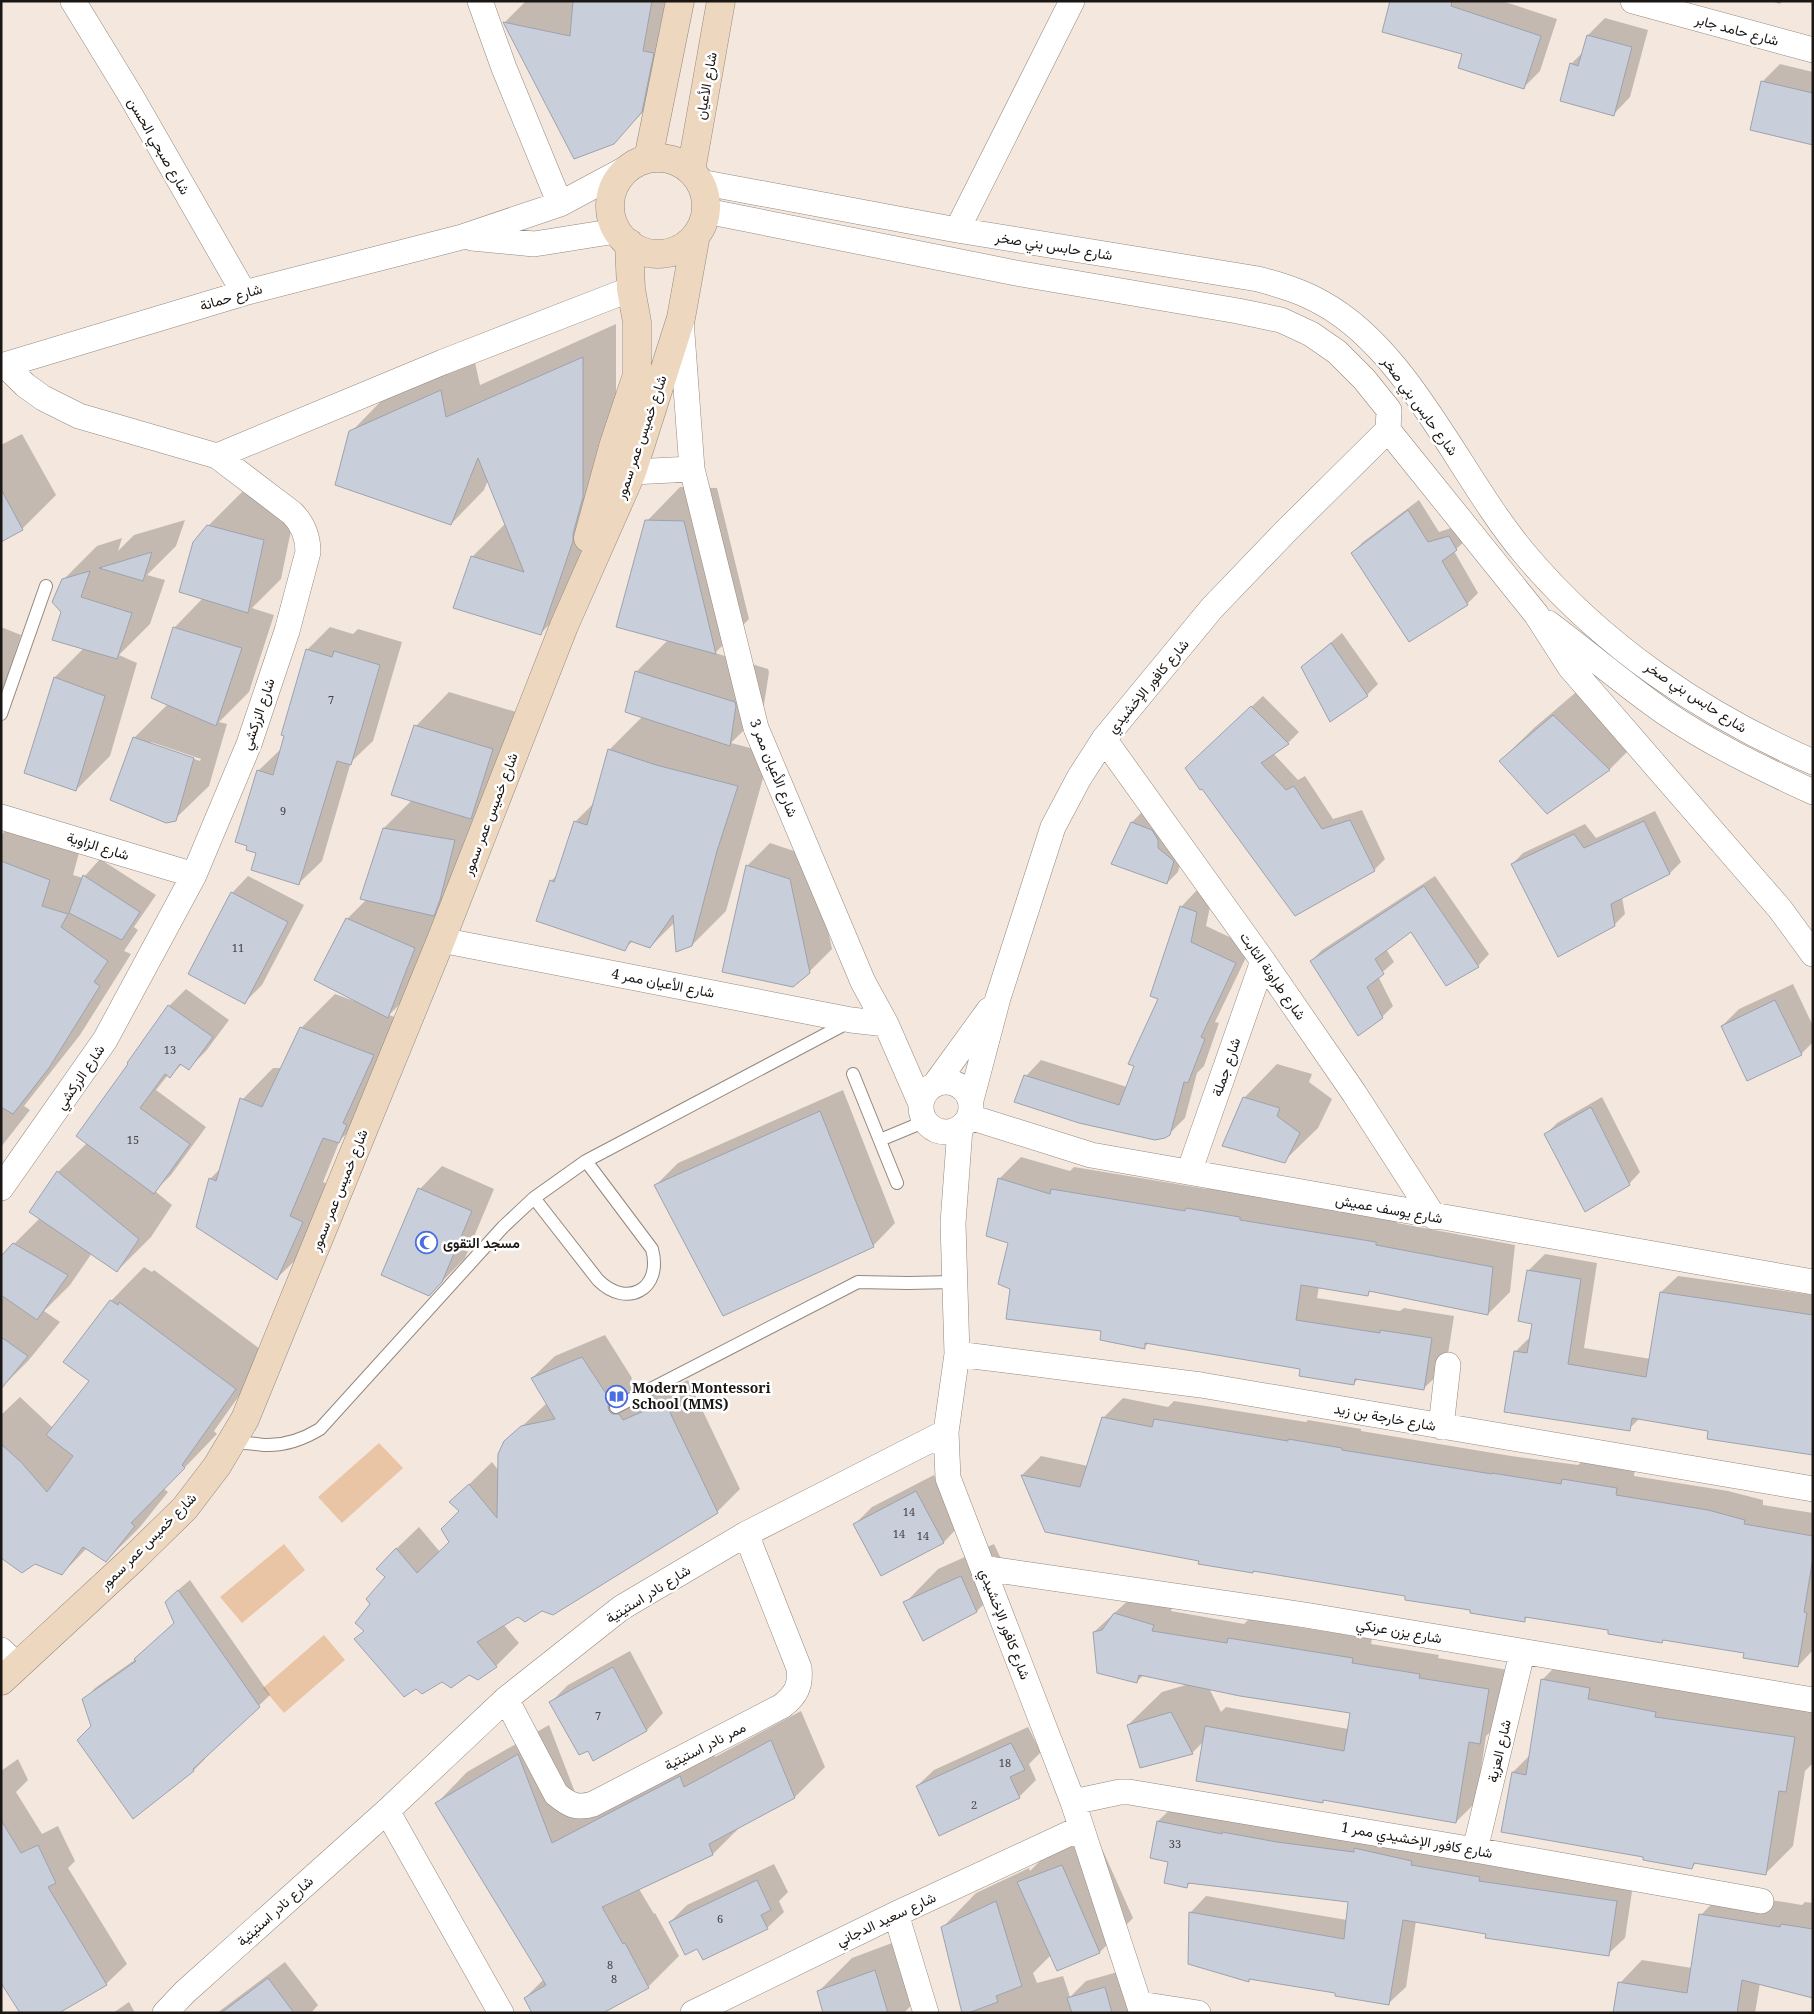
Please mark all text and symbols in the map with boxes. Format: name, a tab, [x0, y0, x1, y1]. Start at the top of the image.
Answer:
street label: شارع حامد جابر	[1692, 9, 1781, 52]
street label: شارع الأعيان	[690, 51, 723, 122]
street label: شارع صبحي الحسن	[121, 94, 195, 199]
street label: شارع حابس بني صخر	[993, 227, 1114, 267]
street label: شارع حمانة	[197, 279, 265, 316]
street label: شارع حابس بني صخر	[1375, 352, 1463, 461]
street label: شارع خميس عمر سمور	[610, 372, 673, 503]
street label: شارع كافور الإخشيدي	[1103, 635, 1195, 739]
street label: شارع حابس بني صخر	[1639, 656, 1751, 739]
street label: شارع الزركشي	[236, 675, 282, 753]
house number: 7	[328, 692, 334, 707]
street label: شارع الأعيان ممر 3	[744, 716, 803, 821]
street label: شارع خميس عمر سمور	[457, 750, 524, 879]
house number: 9	[280, 803, 286, 818]
street label: شارع الزاوية	[64, 827, 132, 866]
street label: شارع طراونة الثابت	[1234, 928, 1311, 1025]
house number: 11	[232, 940, 244, 955]
street label: شارع الأعيان ممر 4	[610, 963, 716, 1004]
street label: شارع جملة	[1207, 1035, 1246, 1099]
street label: شارع الزركشي	[51, 1040, 111, 1115]
house number: 13	[164, 1042, 176, 1057]
street label: شارع خميس عمر سمور	[305, 1126, 373, 1255]
house number: 15	[127, 1132, 139, 1147]
street label: شارع يوسف عميش	[1334, 1190, 1444, 1229]
mosque icon: مسجد التقوى	[415, 1231, 439, 1255]
place label: مسجد التقوى	[443, 1233, 520, 1252]
place label: Modern Montessori School (MMS)	[632, 1378, 771, 1413]
library icon: Modern Montessori School (MMS)	[604, 1384, 628, 1408]
street label: شارع خارجة بن زيد	[1332, 1398, 1438, 1437]
street label: شارع خميس عمر سمور	[94, 1488, 202, 1595]
house number: 14	[903, 1504, 915, 1519]
house number: 14	[893, 1526, 905, 1541]
house number: 14	[917, 1528, 929, 1543]
street label: شارع نادر استيتية	[602, 1560, 695, 1629]
street label: شارع كافور الإخشيدي	[973, 1566, 1035, 1683]
street label: شارع يزن عرنكي	[1354, 1614, 1443, 1650]
house number: 7	[595, 1708, 601, 1723]
street label: ممر نادر استيتية	[661, 1717, 749, 1774]
street label: شارع العزية	[1482, 1718, 1517, 1785]
house number: 18	[999, 1755, 1011, 1770]
house number: 2	[971, 1797, 977, 1812]
street label: شارع كافور الإخشيدي ممر 1	[1339, 1817, 1494, 1865]
house number: 33	[1169, 1836, 1181, 1851]
street label: شارع نادر استيتية	[233, 1871, 318, 1951]
street label: شارع سعيد الدجاني	[833, 1887, 940, 1953]
house number: 6	[717, 1911, 723, 1926]
house number: 8	[607, 1957, 613, 1972]
house number: 8	[611, 1971, 617, 1986]

